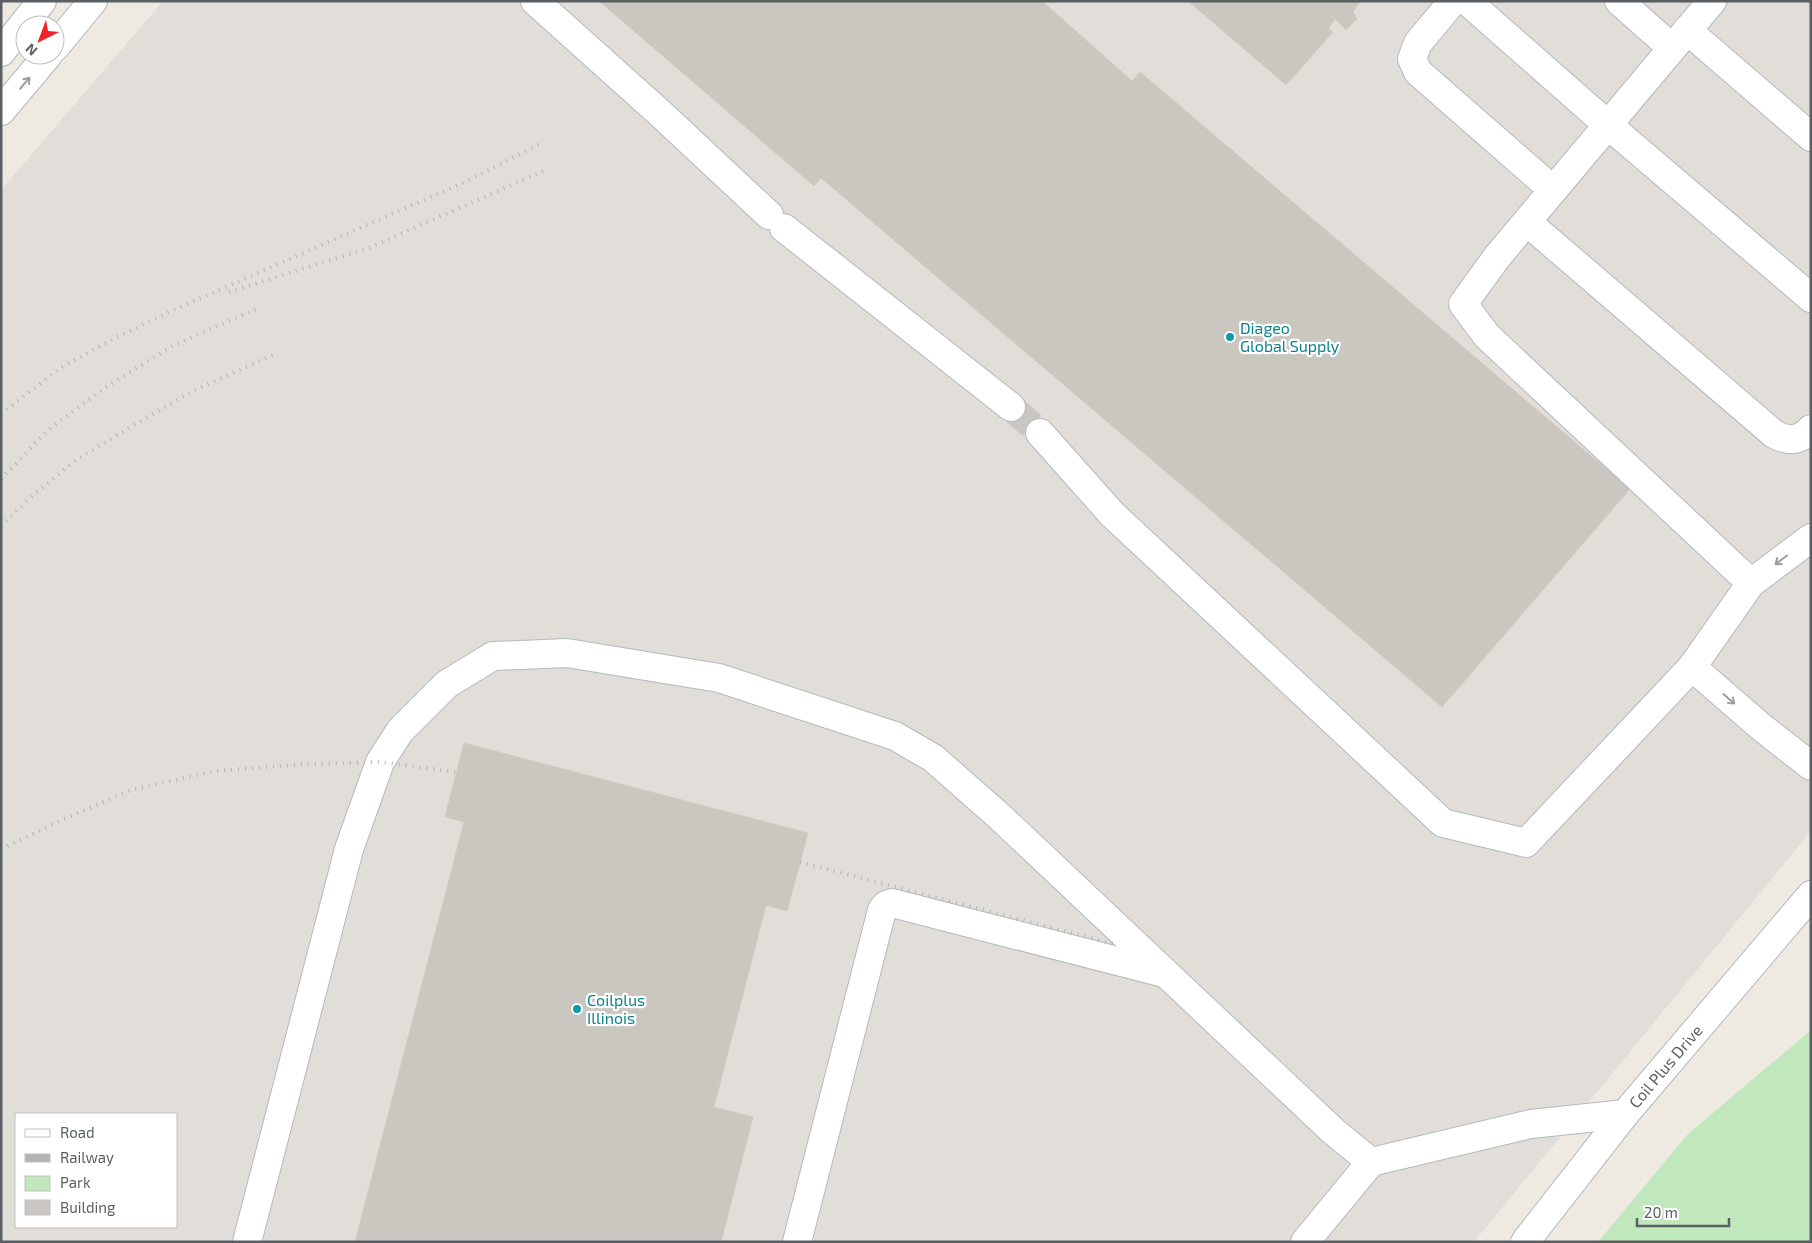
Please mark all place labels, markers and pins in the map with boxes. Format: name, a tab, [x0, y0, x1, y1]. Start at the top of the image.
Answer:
place label: Diageo Global Supply	[1240, 318, 1340, 355]
marker: Diageo Global Supply	[1224, 331, 1236, 343]
place label: Coilplus Illinois	[587, 990, 645, 1027]
marker: Coilplus Illinois	[571, 1003, 583, 1015]

